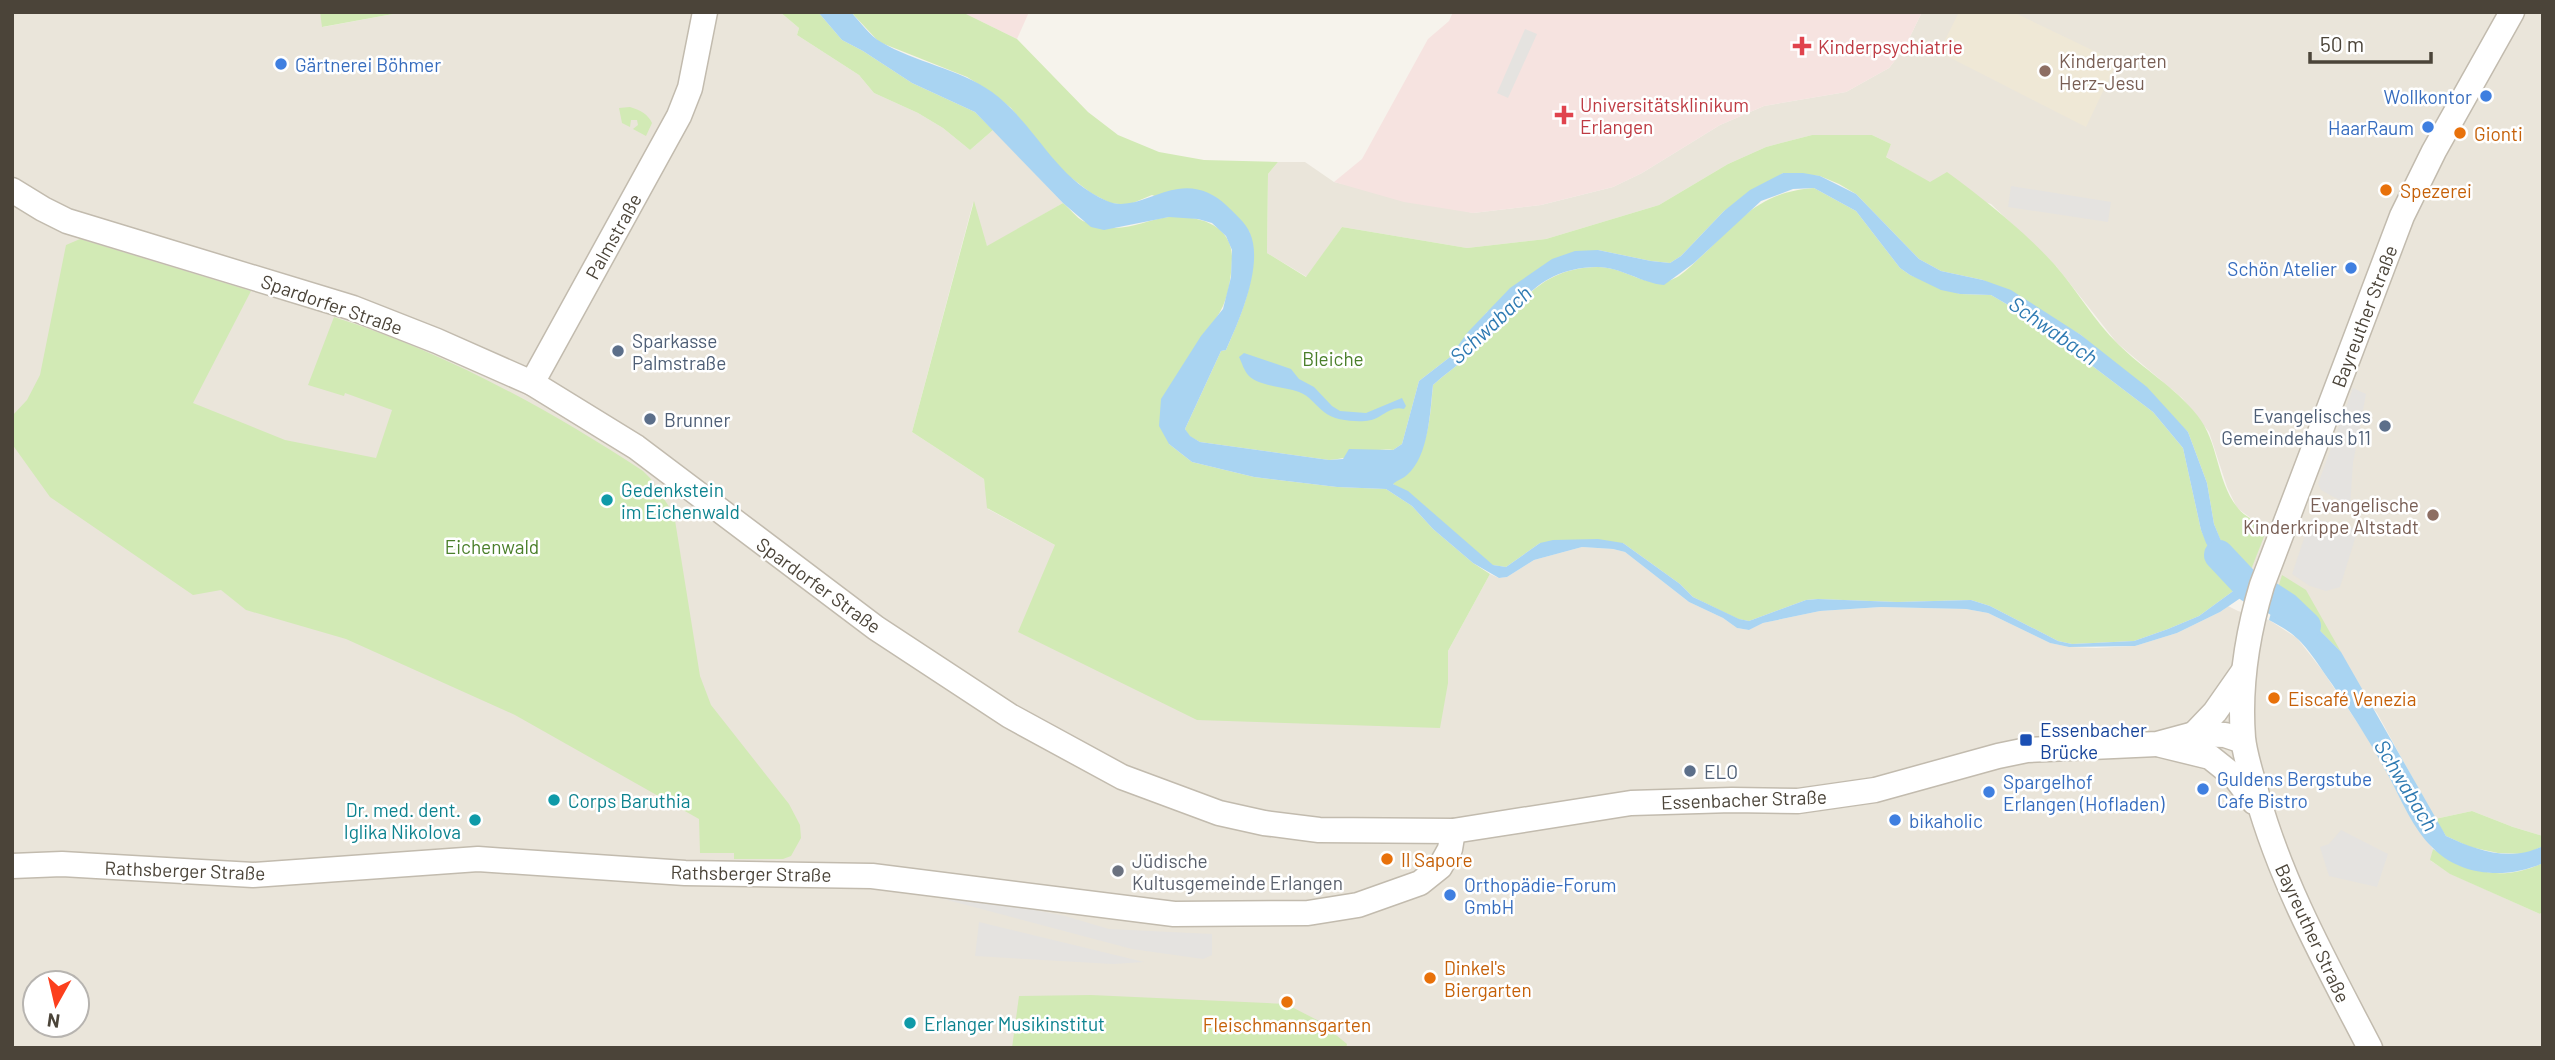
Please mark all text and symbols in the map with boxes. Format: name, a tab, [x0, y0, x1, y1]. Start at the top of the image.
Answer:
scale bar	[2310, 21, 2431, 65]
text: 50 m	[2320, 31, 2364, 56]
place label: Kinderpsychiatrie	[1818, 35, 1963, 58]
marker: Kinderpsychiatrie	[1792, 36, 1812, 56]
place label: Kindergarten Herz-Jesu	[2059, 49, 2167, 94]
place label: Gärtnerei Böhmer	[295, 53, 441, 76]
marker: Gärtnerei Böhmer	[273, 56, 289, 72]
marker: Kindergarten Herz-Jesu	[2037, 63, 2053, 79]
place label: Wollkontor	[2383, 85, 2472, 108]
marker: Wollkontor	[2478, 88, 2494, 104]
place label: Universitätsklinikum Erlangen	[1580, 93, 1749, 138]
marker: Universitätsklinikum Erlangen	[1554, 105, 1574, 125]
place label: HaarRaum	[2328, 116, 2414, 139]
marker: HaarRaum	[2420, 119, 2436, 135]
place label: Gionti	[2474, 122, 2523, 145]
marker: Gionti	[2452, 125, 2468, 141]
place label: Spezerei	[2400, 179, 2472, 202]
marker: Spezerei	[2378, 182, 2394, 198]
street label: Palmstraße	[580, 189, 646, 283]
street label: Bayreuther Straße	[2326, 242, 2402, 390]
place label: Schön Atelier	[2227, 257, 2337, 280]
marker: Schön Atelier	[2343, 260, 2359, 276]
street label: Spardorfer Straße	[258, 269, 406, 339]
water label: Schwabach	[1444, 280, 1536, 368]
water label: Schwabach	[2005, 290, 2103, 370]
place label: Sparkasse Palmstraße	[632, 329, 726, 374]
marker: Sparkasse Palmstraße	[610, 343, 626, 359]
park label: Bleiche	[1302, 347, 1364, 370]
place label: Evangelisches Gemeindehaus b11	[2221, 404, 2371, 449]
place label: Brunner	[664, 408, 730, 431]
marker: Brunner	[642, 411, 658, 427]
marker: Evangelisches Gemeindehaus b11	[2377, 418, 2393, 434]
place label: Gedenkstein im Eichenwald	[621, 478, 740, 523]
marker: Gedenkstein im Eichenwald	[599, 492, 615, 508]
place label: Evangelische Kinderkrippe Altstadt	[2243, 493, 2419, 538]
marker: Evangelische Kinderkrippe Altstadt	[2425, 507, 2441, 523]
street label: Spardorfer Straße	[752, 532, 886, 638]
park label: Eichenwald	[445, 535, 539, 558]
place label: Eiscafé Venezia	[2288, 687, 2416, 710]
marker: Eiscafé Venezia	[2266, 690, 2282, 706]
place label: Essenbacher Brücke	[2040, 718, 2147, 763]
marker: Essenbacher Brücke	[2018, 732, 2034, 748]
water label: Schwabach	[2370, 735, 2444, 835]
place label: ELO	[1704, 760, 1738, 783]
marker: ELO	[1682, 763, 1698, 779]
place label: Guldens Bergstube Cafe Bistro	[2217, 767, 2372, 812]
place label: Spargelhof Erlangen (Hofladen)	[2003, 770, 2165, 815]
marker: Guldens Bergstube Cafe Bistro	[2195, 781, 2211, 797]
marker: Spargelhof Erlangen (Hofladen)	[1981, 784, 1997, 800]
street label: Essenbacher Straße	[1661, 785, 1827, 813]
place label: Corps Baruthia	[568, 789, 691, 812]
marker: Corps Baruthia	[546, 792, 562, 808]
place label: Dr. med. dent. Iglika Nikolova	[344, 798, 461, 843]
place label: bikaholic	[1909, 809, 1983, 832]
marker: Dr. med. dent. Iglika Nikolova	[467, 812, 483, 828]
marker: bikaholic	[1887, 812, 1903, 828]
place label: Il Sapore	[1401, 848, 1473, 871]
place label: Jüdische Kultusgemeinde Erlangen	[1132, 849, 1343, 894]
marker: Il Sapore	[1379, 851, 1395, 867]
street label: Rathsberger Straße	[104, 856, 266, 884]
street label: Rathsberger Straße	[670, 860, 832, 886]
street label: Bayreuther Straße	[2271, 860, 2355, 1006]
marker: Jüdische Kultusgemeinde Erlangen	[1110, 863, 1126, 879]
place label: Orthopädie-Forum GmbH	[1464, 873, 1616, 918]
marker: Orthopädie-Forum GmbH	[1442, 887, 1458, 903]
place label: Dinkel's Biergarten	[1444, 956, 1532, 1001]
north arrow	[21, 969, 91, 1039]
marker: Dinkel's Biergarten	[1422, 970, 1438, 986]
marker: Fleischmannsgarten	[1279, 994, 1295, 1010]
text: N	[46, 1009, 61, 1034]
place label: Erlanger Musikinstitut	[924, 1012, 1105, 1035]
place label: Fleischmannsgarten	[1203, 1013, 1371, 1036]
marker: Erlanger Musikinstitut	[902, 1015, 918, 1031]

